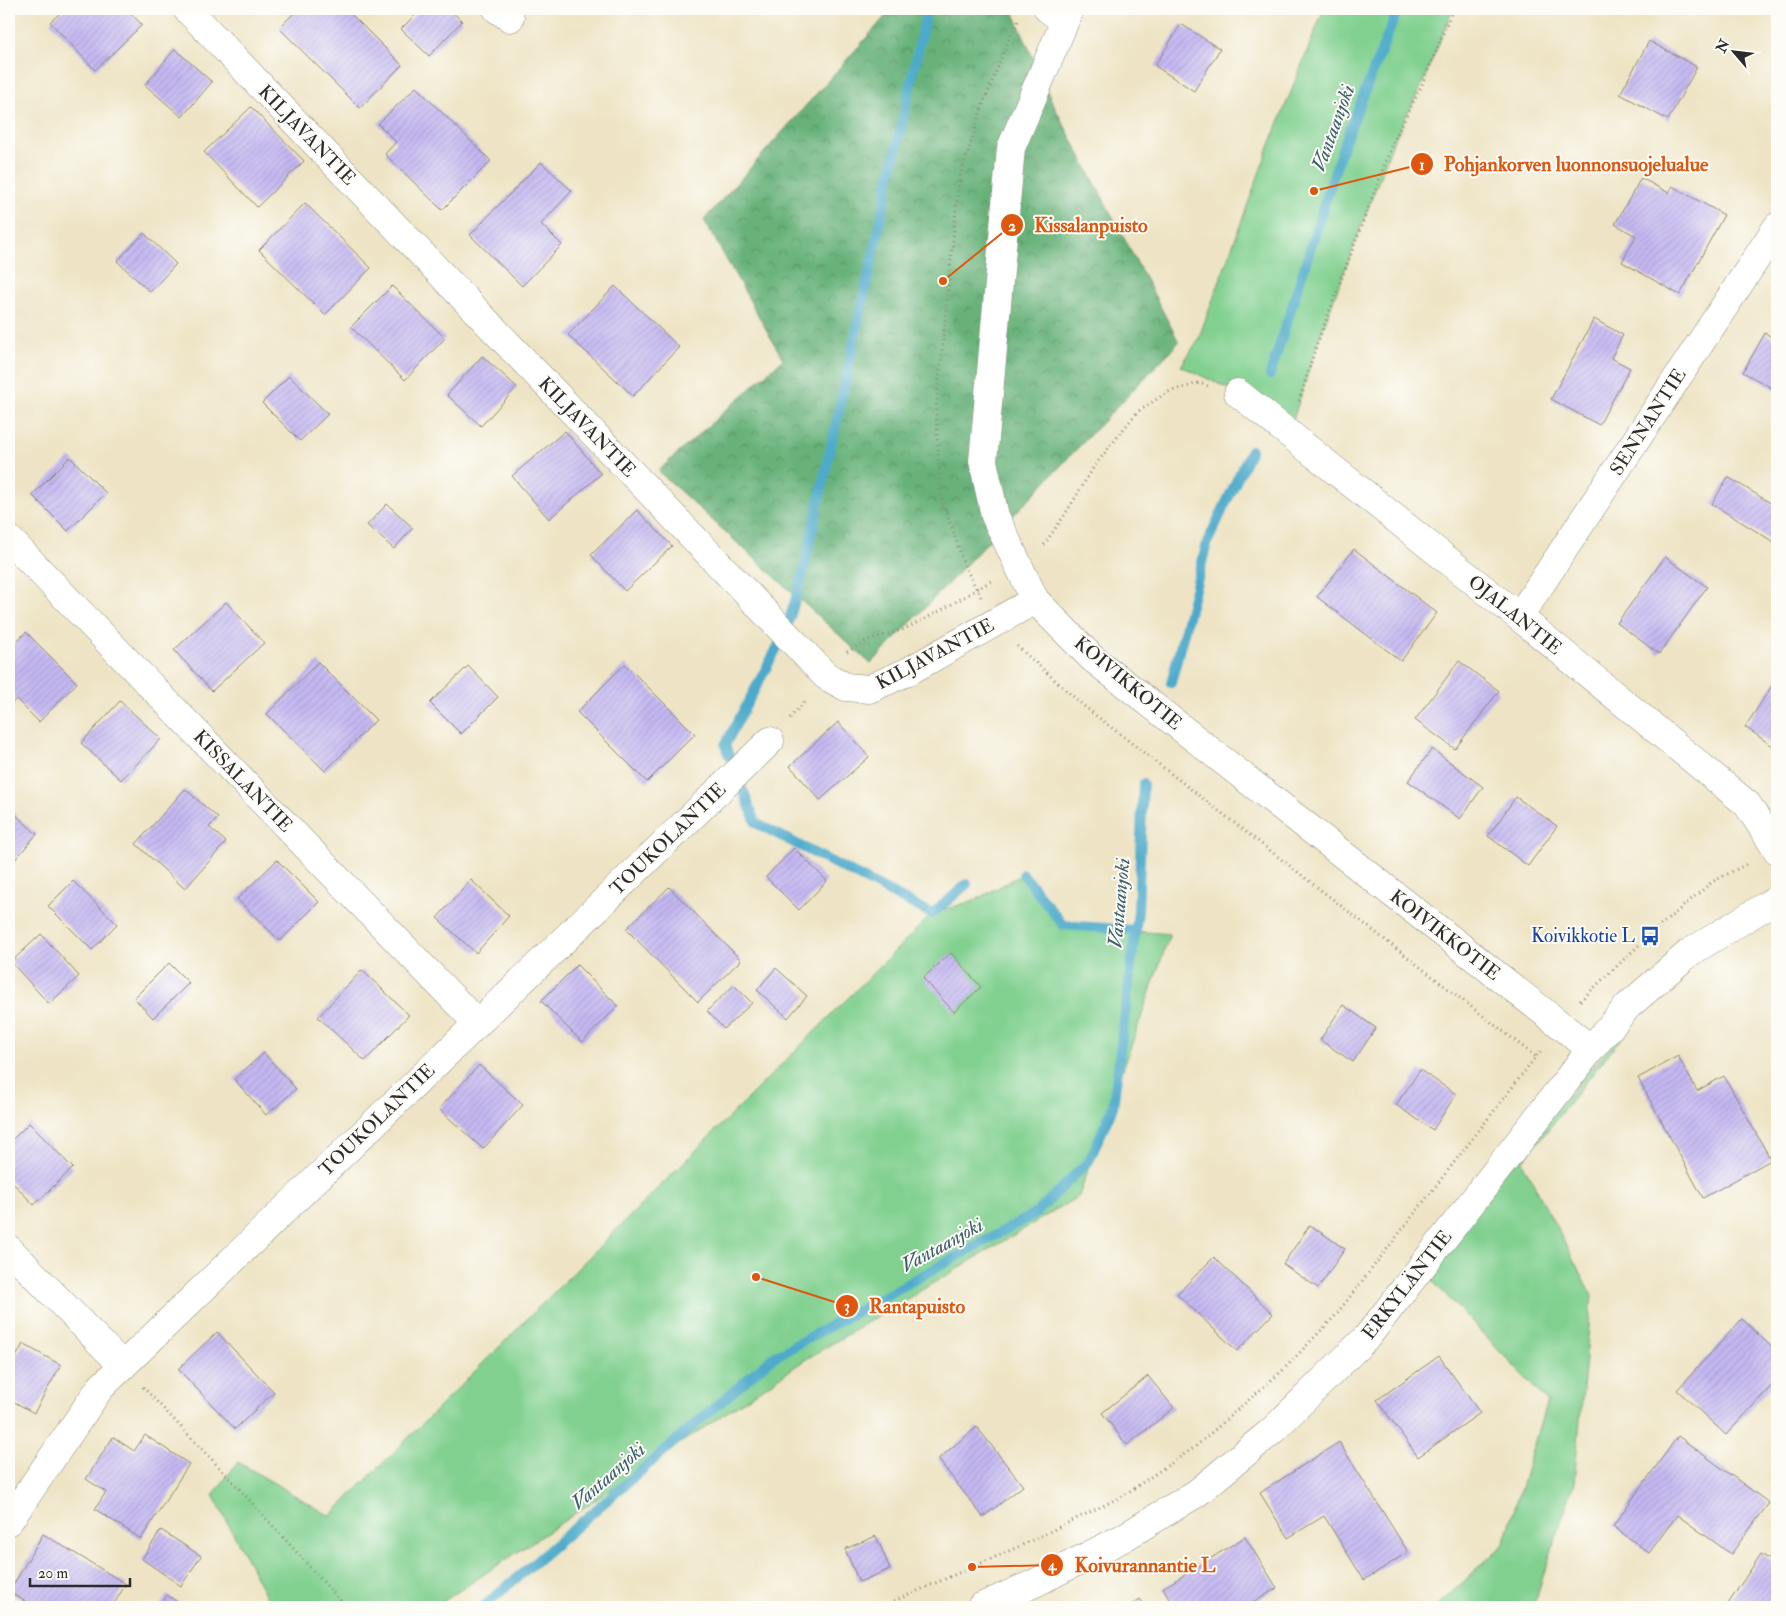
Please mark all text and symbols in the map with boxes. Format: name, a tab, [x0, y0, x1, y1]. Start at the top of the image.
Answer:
north arrow	[1708, 28, 1758, 78]
text: N	[1712, 36, 1734, 57]
street label: KILJAVANTIE	[253, 80, 361, 190]
water label: Vantaanjoki	[1306, 81, 1360, 175]
callout: Pohjankorven luonnonsuojelualue	[1409, 147, 1719, 182]
text: Pohjankorven luonnonsuojelualue	[1444, 152, 1709, 177]
text: 1	[1419, 156, 1425, 175]
callout: Kissalanpuisto	[1000, 208, 1158, 243]
text: Kissalanpuisto	[1034, 213, 1148, 239]
text: 2	[1008, 217, 1016, 236]
street label: SENNANTIE	[1605, 364, 1692, 480]
street label: KILJAVANTIE	[533, 372, 641, 482]
street label: OJALANTIE	[1463, 570, 1567, 660]
street label: KILJAVANTIE	[872, 613, 998, 695]
street label: KOIVIKKOTIE	[1069, 631, 1187, 735]
street label: KISSALANTIE	[188, 725, 298, 837]
street label: TOUKOLANTIE	[605, 777, 731, 900]
water label: Vantaanjoki	[1103, 856, 1135, 949]
street label: KOIVIKKOTIE	[1385, 884, 1505, 986]
place label: Koivikkotie L	[1531, 924, 1635, 948]
bus stop icon: Koivikkotie L	[1639, 925, 1661, 947]
street label: TOUKOLANTIE	[314, 1058, 440, 1181]
water label: Vantaanjoki	[896, 1212, 988, 1278]
street label: ERKYLÄNTIE	[1356, 1225, 1457, 1345]
callout: Rantapuisto	[834, 1289, 975, 1324]
text: Rantapuisto	[869, 1294, 965, 1320]
text: 3	[844, 1297, 850, 1316]
water label: Vantaanjoki	[566, 1437, 651, 1515]
callout: Koivurannantie L	[1039, 1547, 1225, 1582]
text: Koivurannantie L	[1075, 1553, 1216, 1578]
scale bar	[30, 1556, 130, 1588]
text: 4	[1047, 1556, 1057, 1575]
text: 20 m	[38, 1564, 68, 1583]

